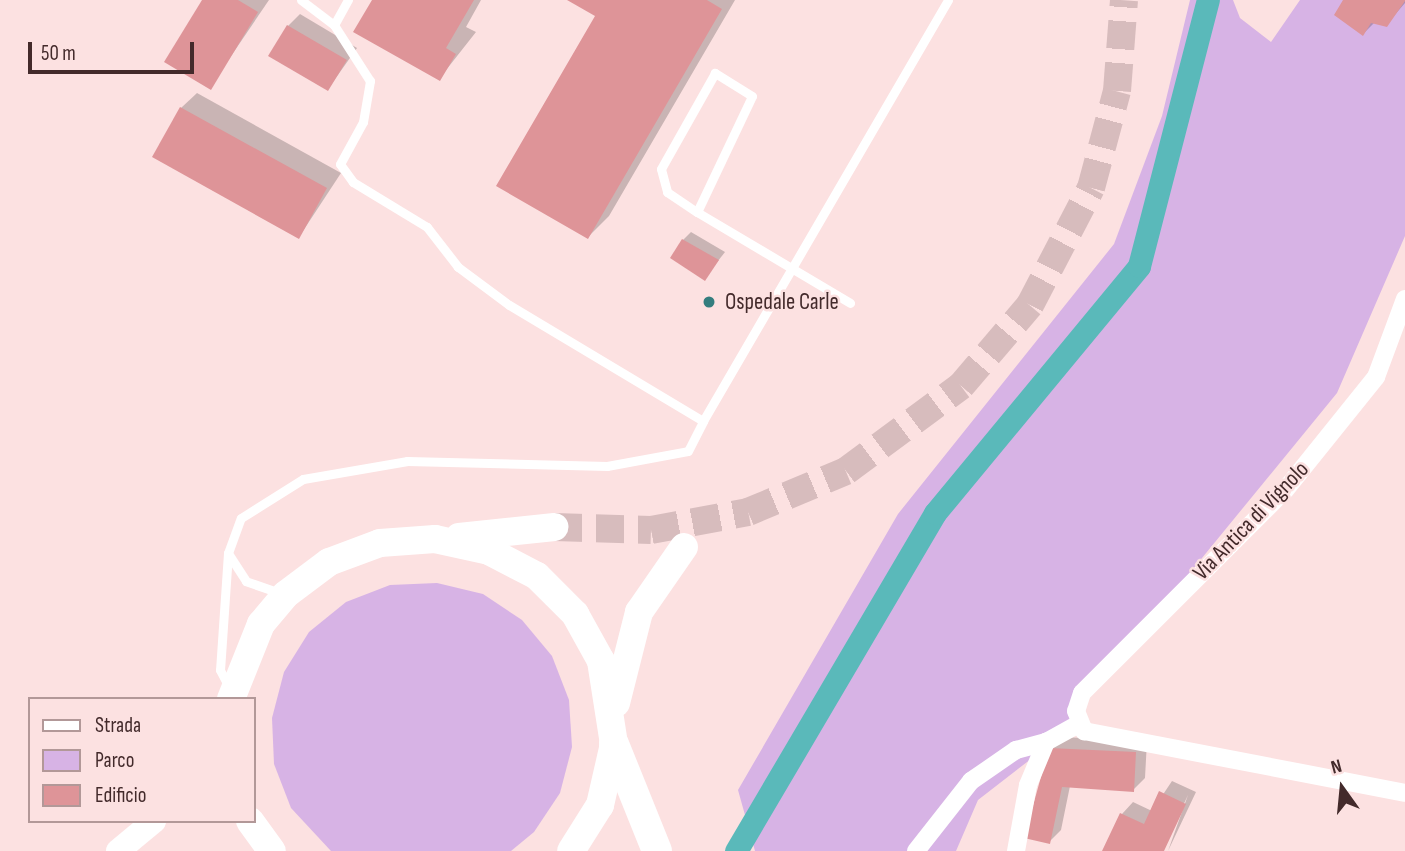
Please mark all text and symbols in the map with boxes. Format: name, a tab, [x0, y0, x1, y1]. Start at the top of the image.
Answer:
scale bar	[32, 28, 198, 72]
text: 50 m	[41, 41, 76, 66]
place label: Ospedale Carle	[725, 288, 839, 316]
marker: Ospedale Carle	[699, 292, 719, 312]
street label: Via Antica di Vignolo	[1187, 456, 1315, 586]
legend	[28, 697, 256, 823]
text: Strada	[95, 713, 141, 738]
text: Parco	[95, 748, 134, 773]
north arrow	[1307, 753, 1377, 823]
text: N	[1329, 755, 1344, 780]
text: Edificio	[95, 783, 146, 808]

